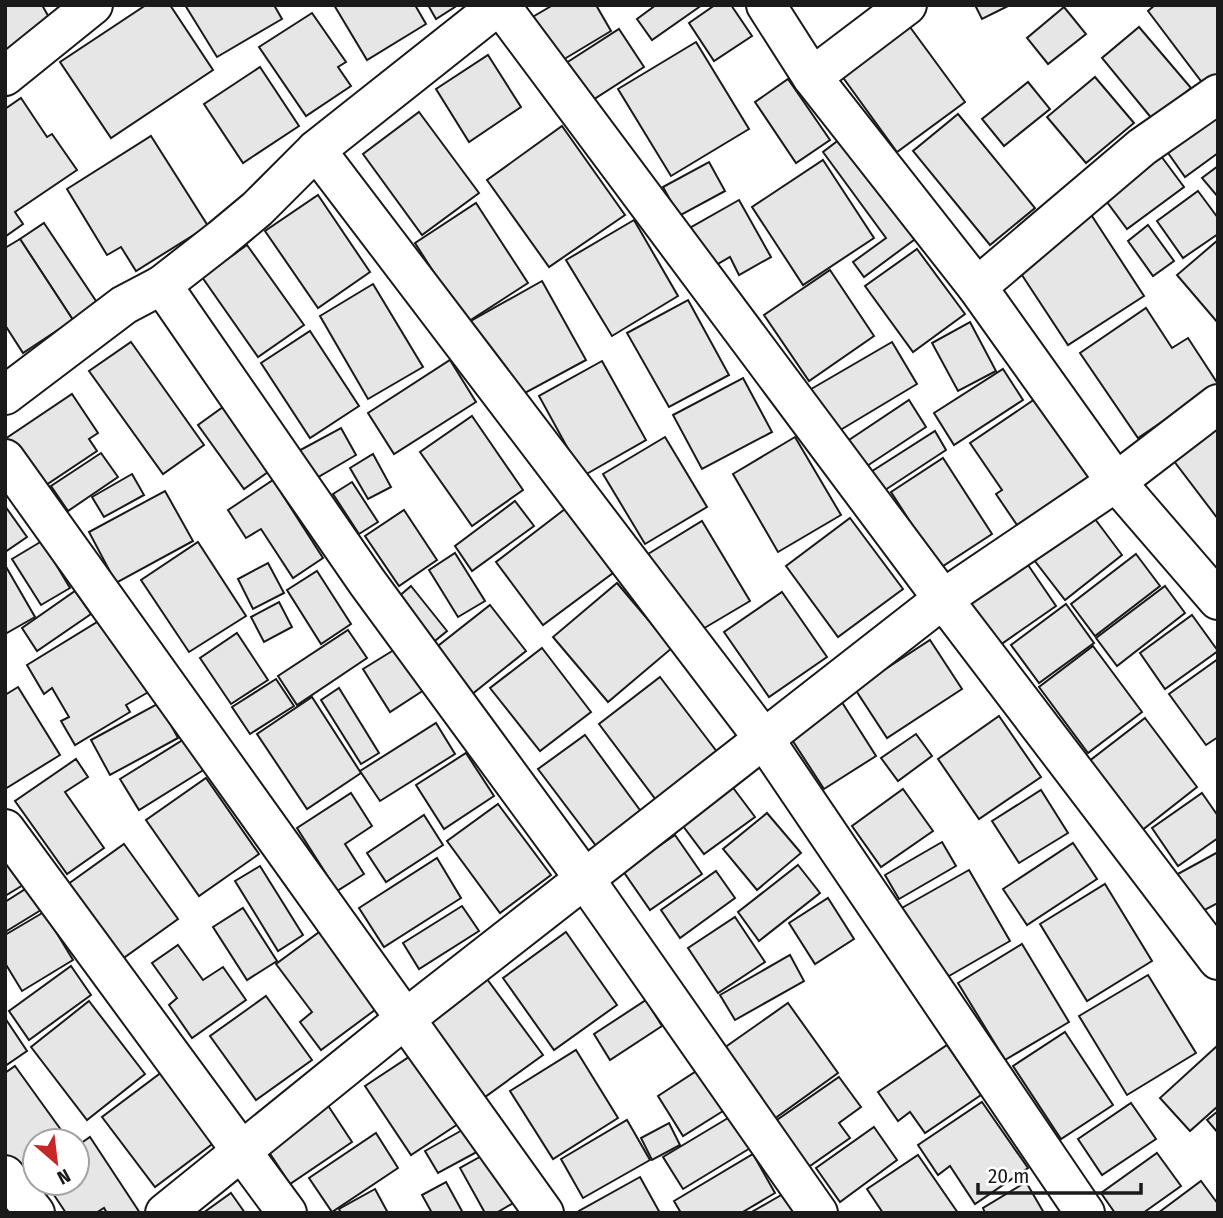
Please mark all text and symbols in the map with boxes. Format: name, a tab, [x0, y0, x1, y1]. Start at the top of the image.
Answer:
north arrow	[21, 1127, 91, 1197]
scale bar	[978, 1152, 1141, 1196]
text: 20 m	[988, 1163, 1029, 1189]
text: N	[53, 1164, 74, 1189]

